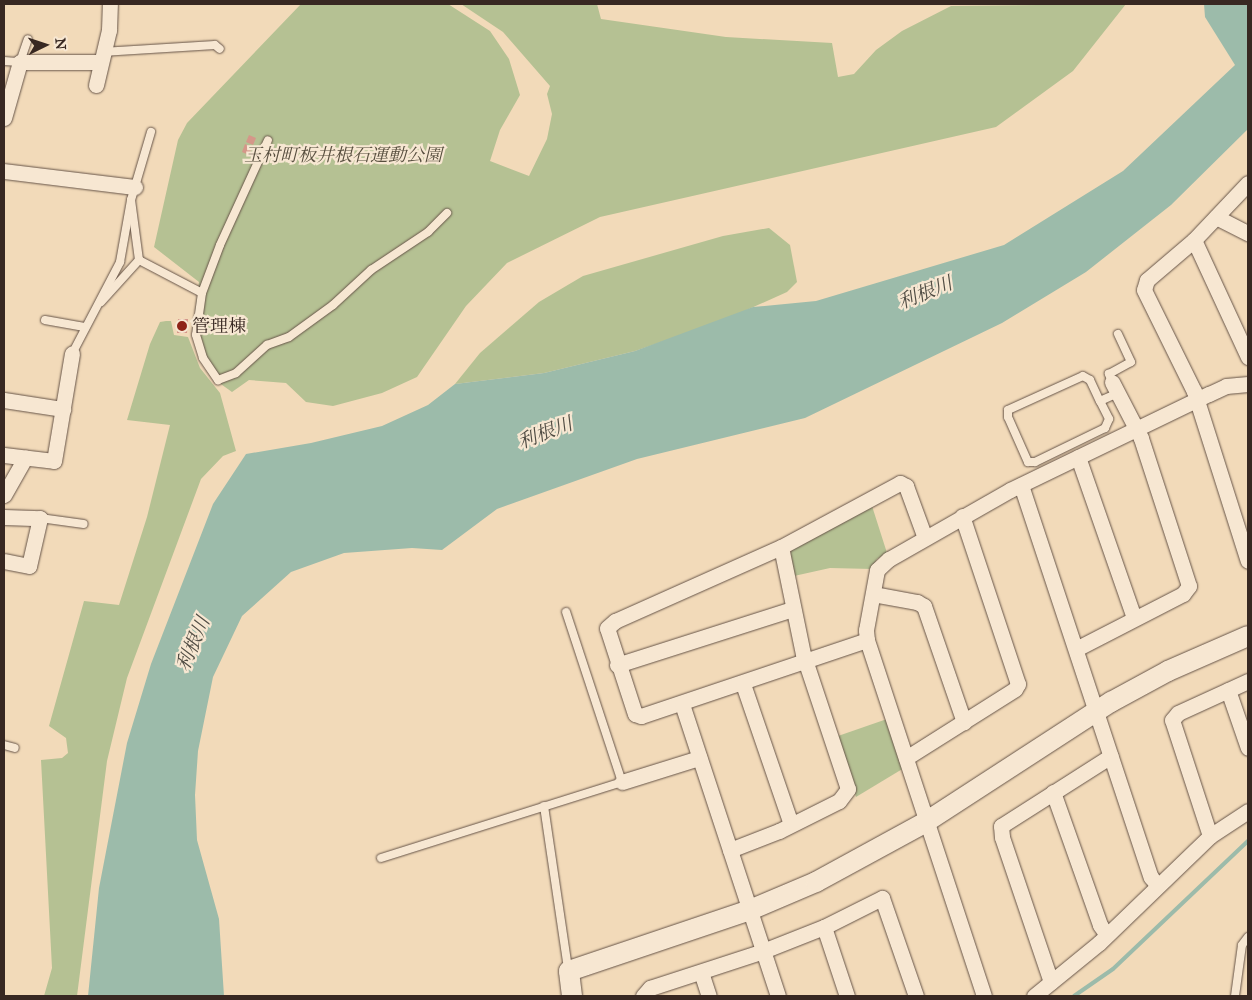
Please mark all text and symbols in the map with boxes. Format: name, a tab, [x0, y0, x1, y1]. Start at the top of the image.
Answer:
north arrow	[20, 20, 70, 70]
text: N	[52, 37, 69, 50]
park label: 玉村町板井根石運動公園	[244, 144, 442, 166]
water label: 利根川	[894, 272, 956, 314]
place label: 管理棟	[192, 315, 246, 337]
marker: 管理棟	[176, 320, 188, 332]
water label: 利根川	[514, 412, 576, 454]
water label: 利根川	[171, 613, 215, 675]

